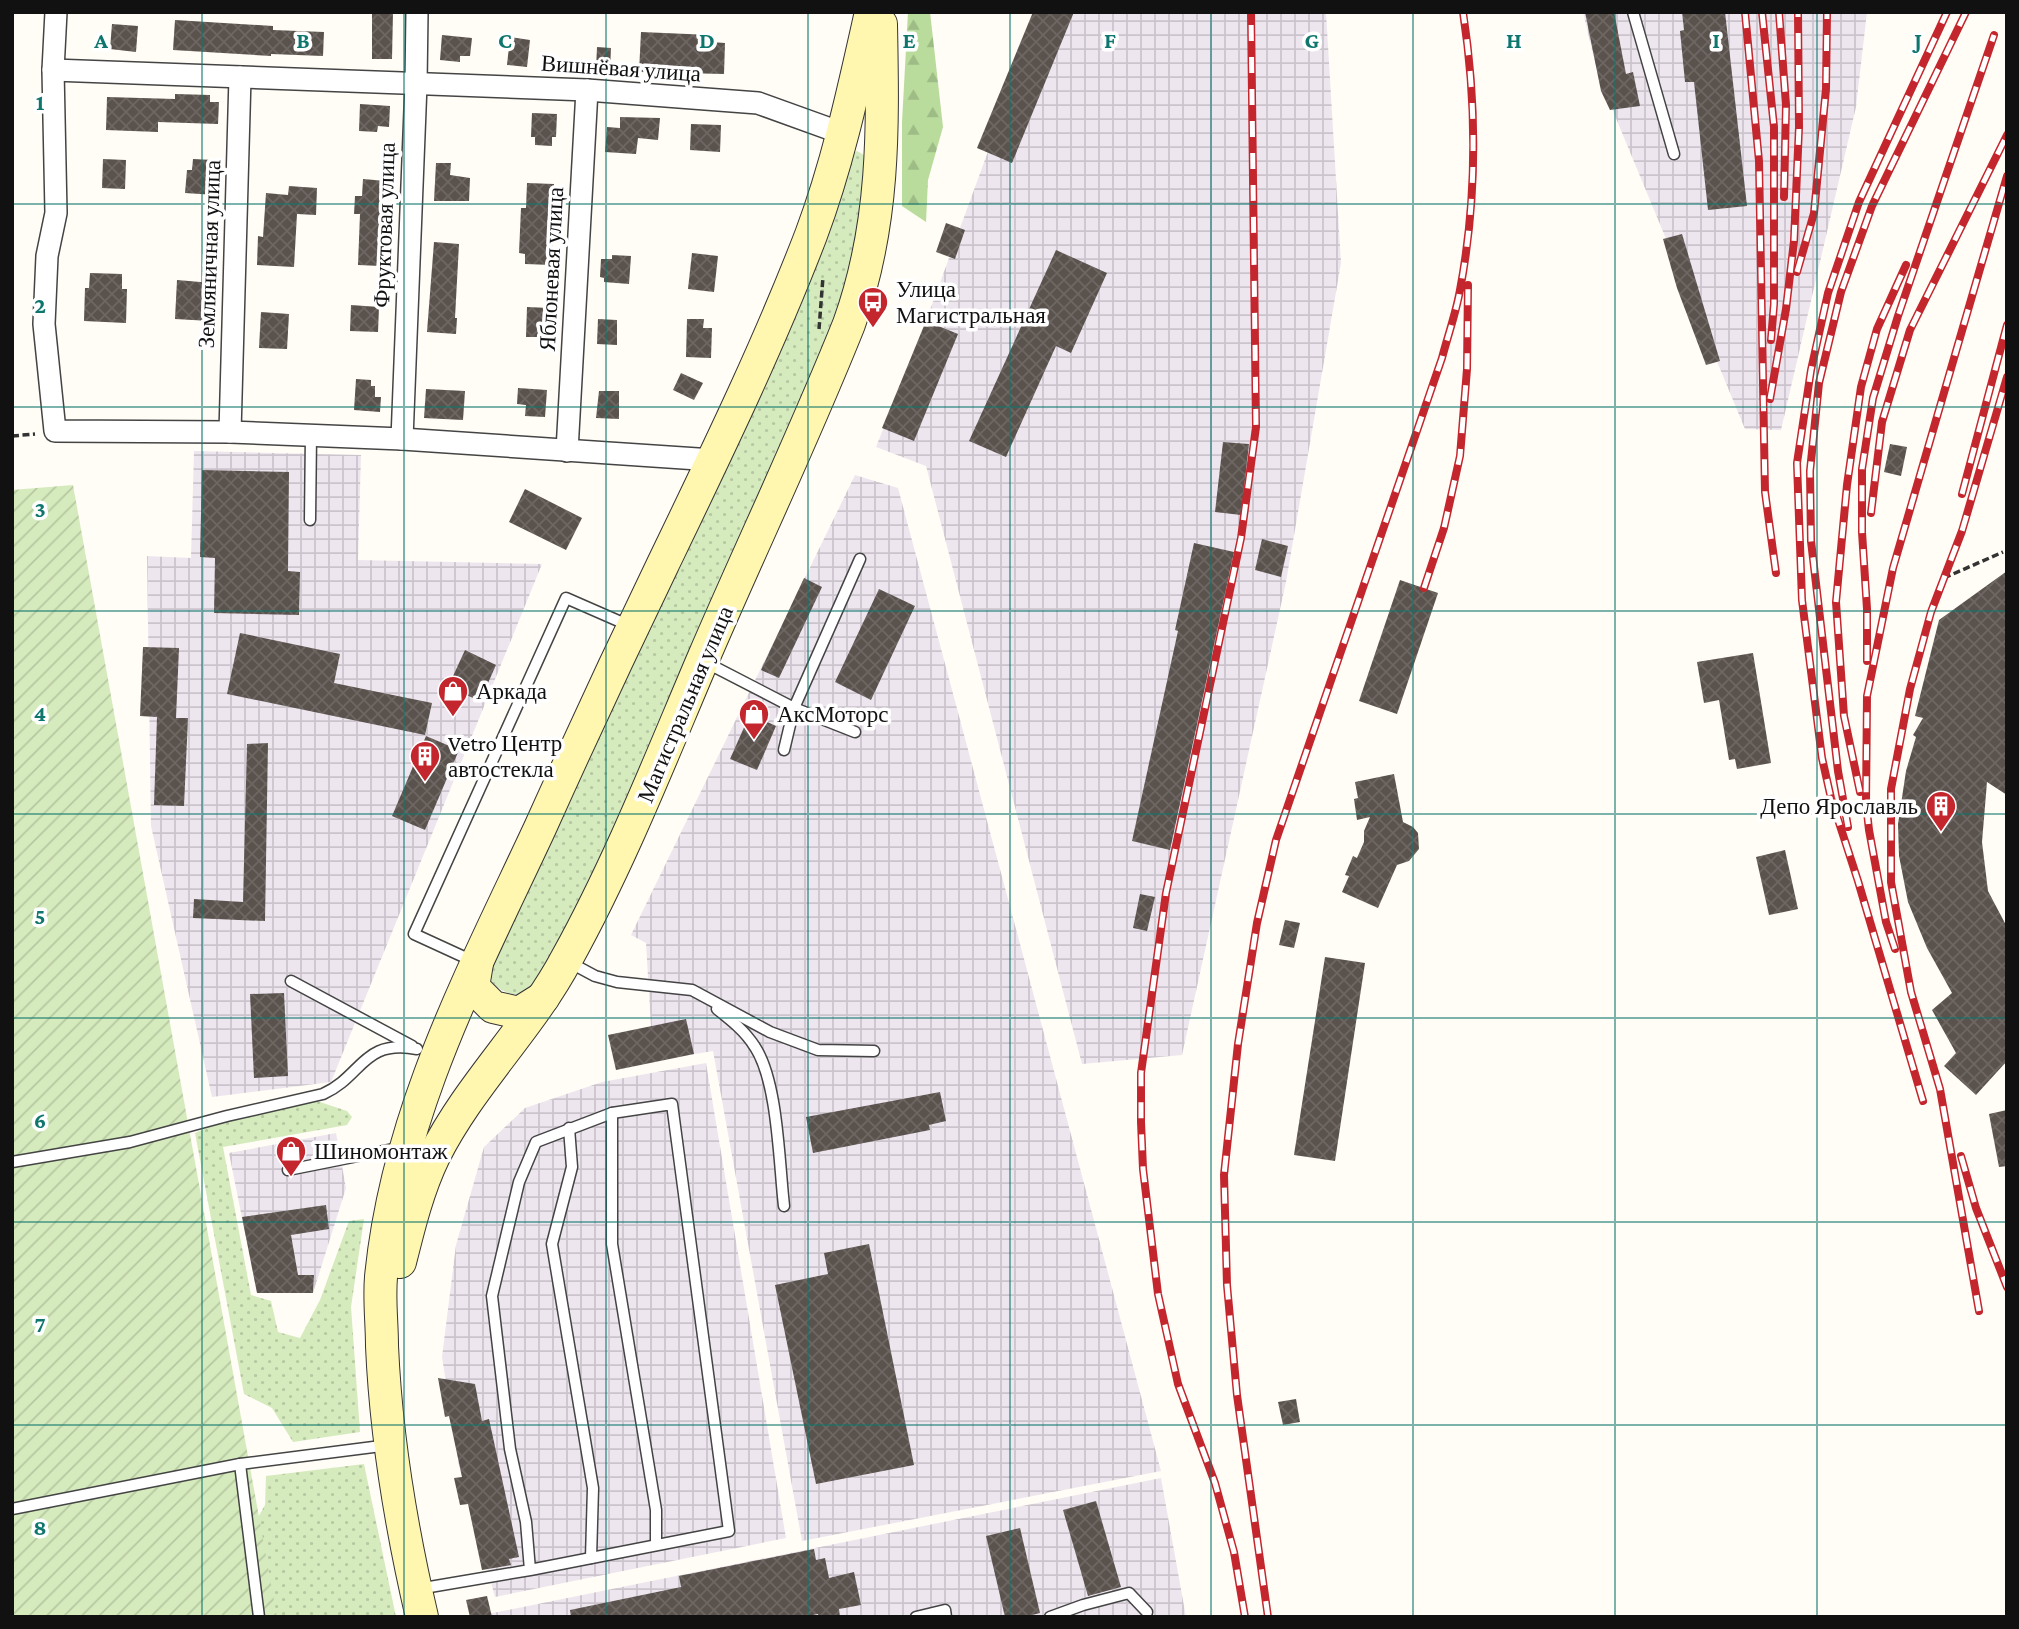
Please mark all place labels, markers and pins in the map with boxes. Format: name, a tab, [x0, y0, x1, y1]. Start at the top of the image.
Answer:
place label: Улица Магистральная	[896, 276, 1046, 328]
bus stop icon: Улица Магистральная	[856, 285, 890, 329]
shop icon: Аркада	[436, 674, 470, 718]
place label: Аркада	[476, 678, 547, 704]
shop icon: АксМоторс	[737, 697, 771, 741]
place label: АксМоторс	[777, 701, 888, 727]
place label: Vetro Центр автостекла	[448, 730, 562, 782]
building icon: Vetro Центр автостекла	[408, 739, 442, 783]
building icon: Депо Ярославль	[1924, 789, 1958, 833]
place label: Депо Ярославль	[1760, 793, 1918, 819]
shop icon: Шиномонтаж	[274, 1134, 308, 1178]
place label: Шиномонтаж	[314, 1138, 448, 1164]

